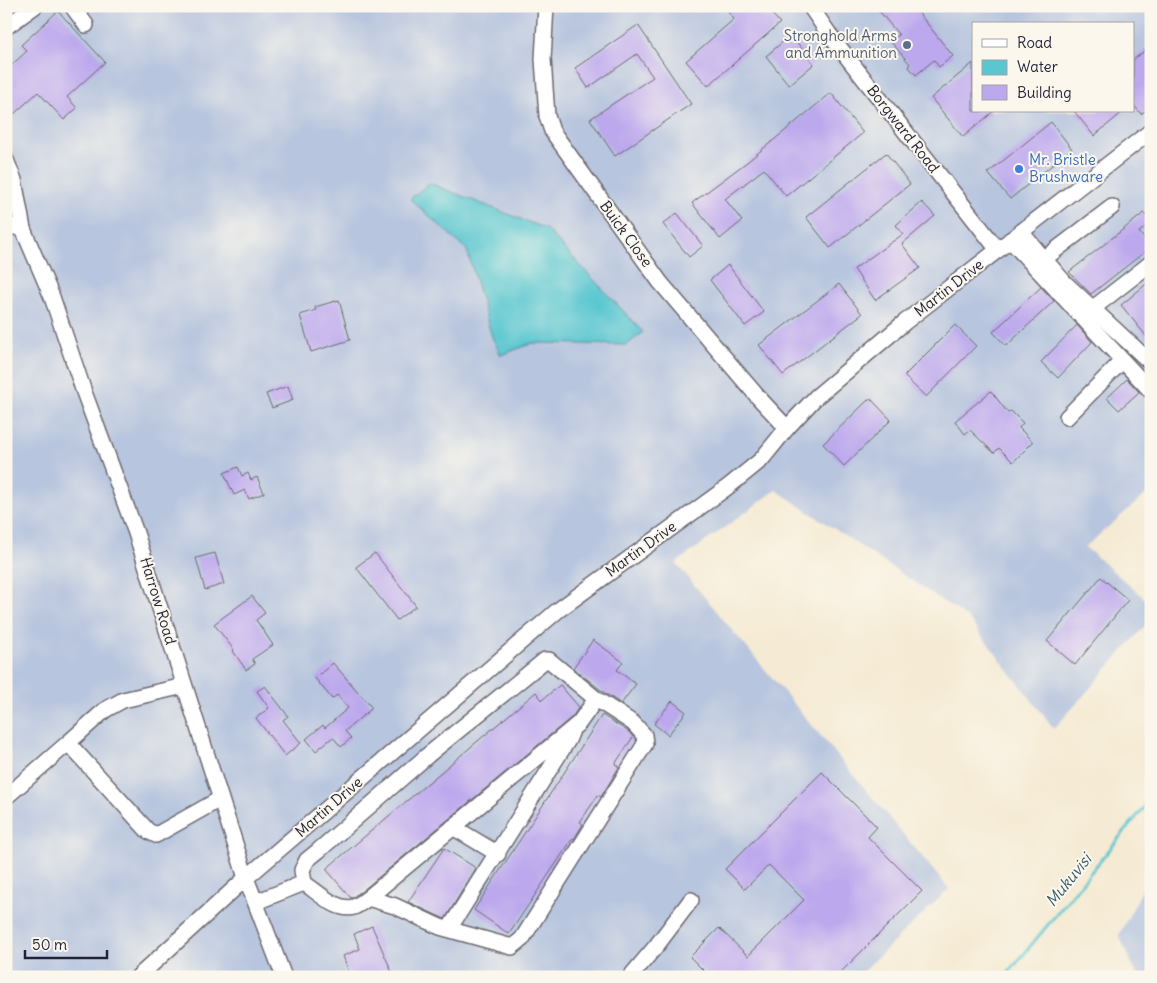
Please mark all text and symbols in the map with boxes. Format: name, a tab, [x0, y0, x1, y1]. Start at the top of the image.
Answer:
legend	[972, 22, 1134, 112]
place label: Stronghold Arms and Ammunition	[784, 26, 897, 62]
text: Road	[1017, 33, 1052, 52]
marker: Stronghold Arms and Ammunition	[901, 39, 913, 51]
text: Water	[1017, 57, 1058, 76]
street label: Borgward Road	[863, 81, 944, 177]
text: Building	[1017, 83, 1072, 102]
place label: Mr. Bristle Brushware	[1029, 150, 1103, 186]
marker: Mr. Bristle Brushware	[1013, 163, 1025, 175]
street label: Buick Close	[596, 197, 657, 271]
street label: Martin Drive	[910, 255, 987, 321]
street label: Martin Drive	[602, 517, 680, 581]
street label: Harrow Road	[136, 555, 181, 647]
street label: Martin Drive	[291, 772, 366, 841]
water label: Mukuvisi	[1041, 848, 1097, 910]
scale bar	[25, 928, 108, 960]
text: 50 m	[32, 935, 67, 954]

